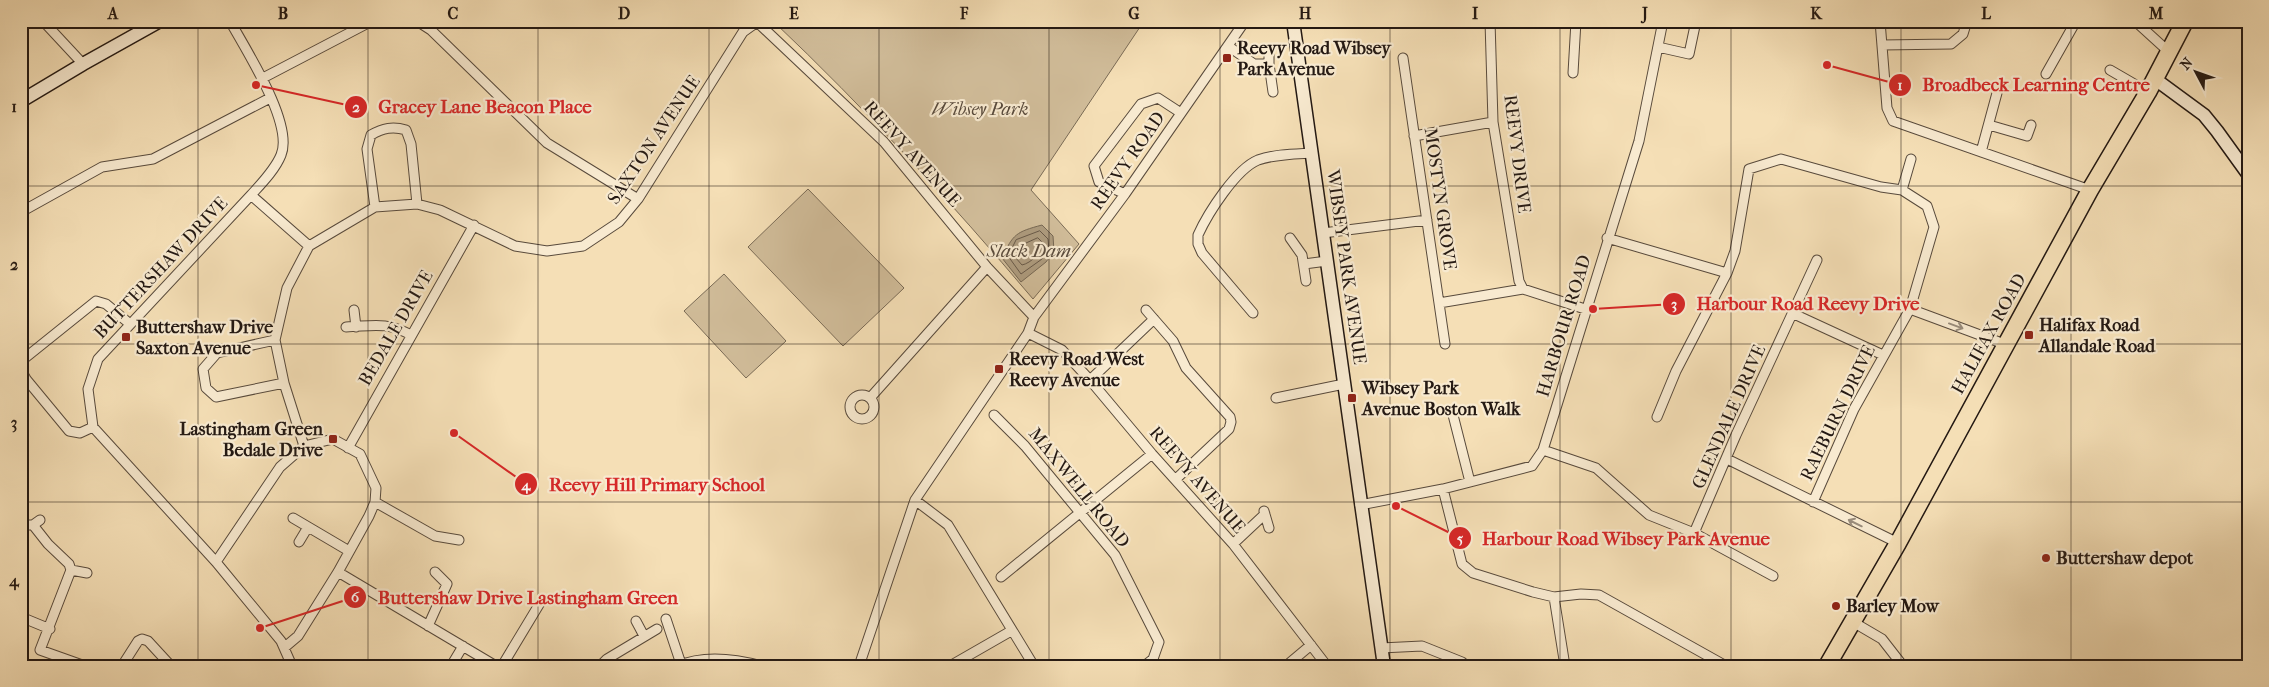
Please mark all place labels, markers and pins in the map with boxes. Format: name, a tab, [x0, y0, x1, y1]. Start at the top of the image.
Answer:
place label: Reevy Road Wibsey Park Avenue	[1237, 38, 1392, 80]
marker: Reevy Road Wibsey Park Avenue	[1221, 52, 1233, 64]
callout: Broadbeck Learning Centre	[1887, 68, 2160, 102]
callout: Gracey Lane Beacon Place	[344, 90, 602, 124]
callout: Harbour Road Reevy Drive	[1662, 287, 1930, 321]
place label: Halifax Road Allandale Road	[2038, 315, 2156, 357]
place label: Buttershaw Drive Saxton Avenue	[136, 317, 273, 359]
marker: Halifax Road Allandale Road	[2023, 329, 2035, 341]
marker: Buttershaw Drive Saxton Avenue	[120, 331, 132, 343]
place label: Reevy Road West Reevy Avenue	[1009, 349, 1145, 391]
marker: Reevy Road West Reevy Avenue	[993, 363, 1005, 375]
place label: Wibsey Park Avenue Boston Walk	[1361, 378, 1521, 420]
marker: Wibsey Park Avenue Boston Walk	[1346, 392, 1358, 404]
place label: Lastingham Green Bedale Drive	[180, 419, 324, 461]
marker: Lastingham Green Bedale Drive	[327, 433, 339, 445]
callout: Reevy Hill Primary School	[514, 467, 775, 501]
callout: Harbour Road Wibsey Park Avenue	[1447, 521, 1780, 555]
place label: Buttershaw depot	[2056, 548, 2194, 569]
marker: Buttershaw depot	[2040, 552, 2052, 564]
callout: Buttershaw Drive Lastingham Green	[343, 580, 688, 614]
place label: Barley Mow	[1846, 596, 1940, 617]
marker: Barley Mow	[1830, 600, 1842, 612]

